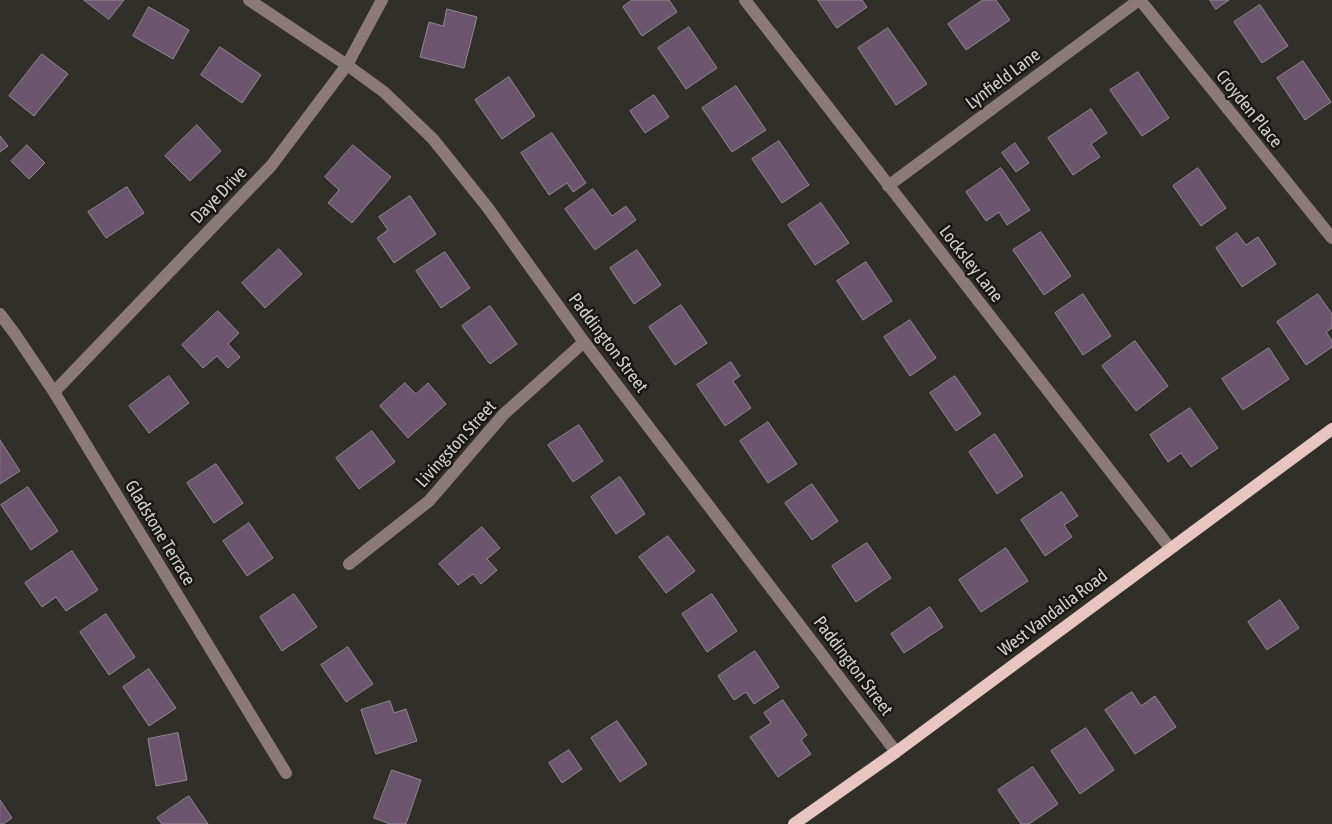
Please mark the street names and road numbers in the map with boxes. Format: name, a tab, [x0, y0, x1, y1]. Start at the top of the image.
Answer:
street label: Lynfield Lane	[961, 44, 1045, 114]
street label: Croyden Place	[1211, 66, 1287, 152]
street label: Daye Drive	[186, 162, 252, 228]
street label: Locksley Lane	[934, 221, 1008, 307]
street label: Paddington Street	[564, 289, 652, 397]
street label: Livingston Street	[411, 396, 501, 492]
street label: Gladstone Terrace	[120, 476, 200, 590]
street label: West Vandalia Road	[994, 565, 1112, 661]
street label: Paddington Street	[809, 612, 897, 720]

